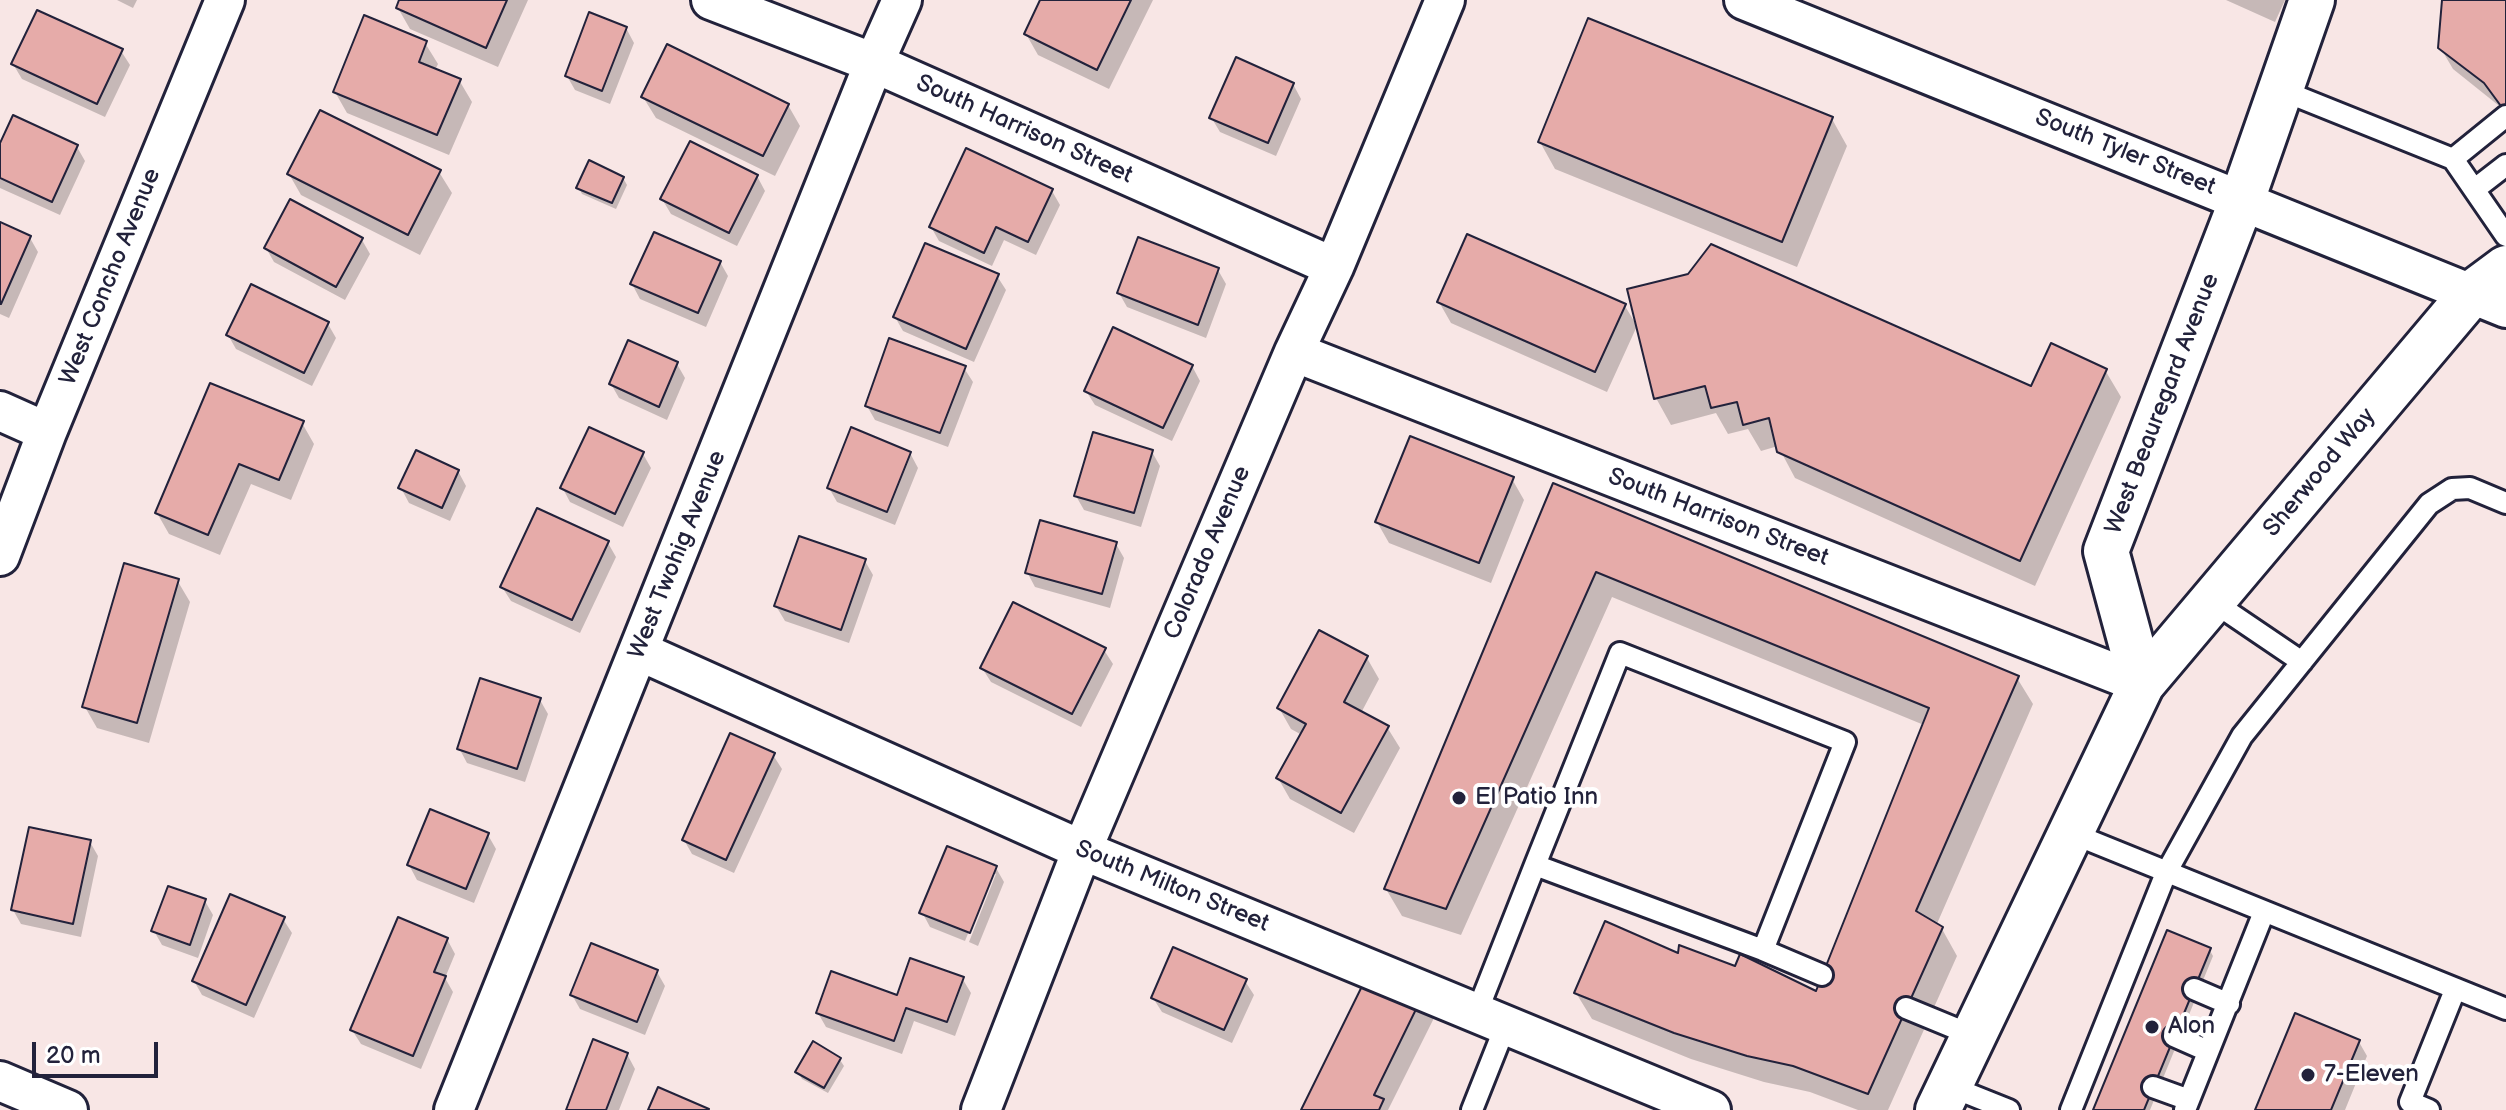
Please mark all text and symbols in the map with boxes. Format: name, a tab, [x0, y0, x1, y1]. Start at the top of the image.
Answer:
street label: South Harrison Street	[911, 69, 1137, 191]
street label: South Tyler Street	[2031, 104, 2219, 202]
street label: West Concho Avenue	[54, 164, 168, 390]
street label: West Beauregard Avenue	[2100, 270, 2226, 538]
street label: Sherwood Way	[2258, 403, 2382, 543]
street label: West Twohig Avenue	[623, 447, 733, 663]
street label: Colorado Avenue	[1158, 462, 1258, 644]
street label: South Harrison Street	[1604, 463, 1832, 573]
place label: El Patio Inn	[1475, 784, 1598, 812]
marker: El Patio Inn	[1450, 789, 1468, 807]
street label: South Milton Street	[1071, 835, 1273, 939]
place label: Alon	[2168, 1013, 2215, 1041]
marker: Alon	[2143, 1018, 2161, 1036]
scale bar	[36, 1026, 162, 1076]
text: 20 m	[46, 1041, 101, 1070]
place label: 7-Eleven	[2324, 1061, 2419, 1089]
marker: 7-Eleven	[2299, 1066, 2317, 1084]

